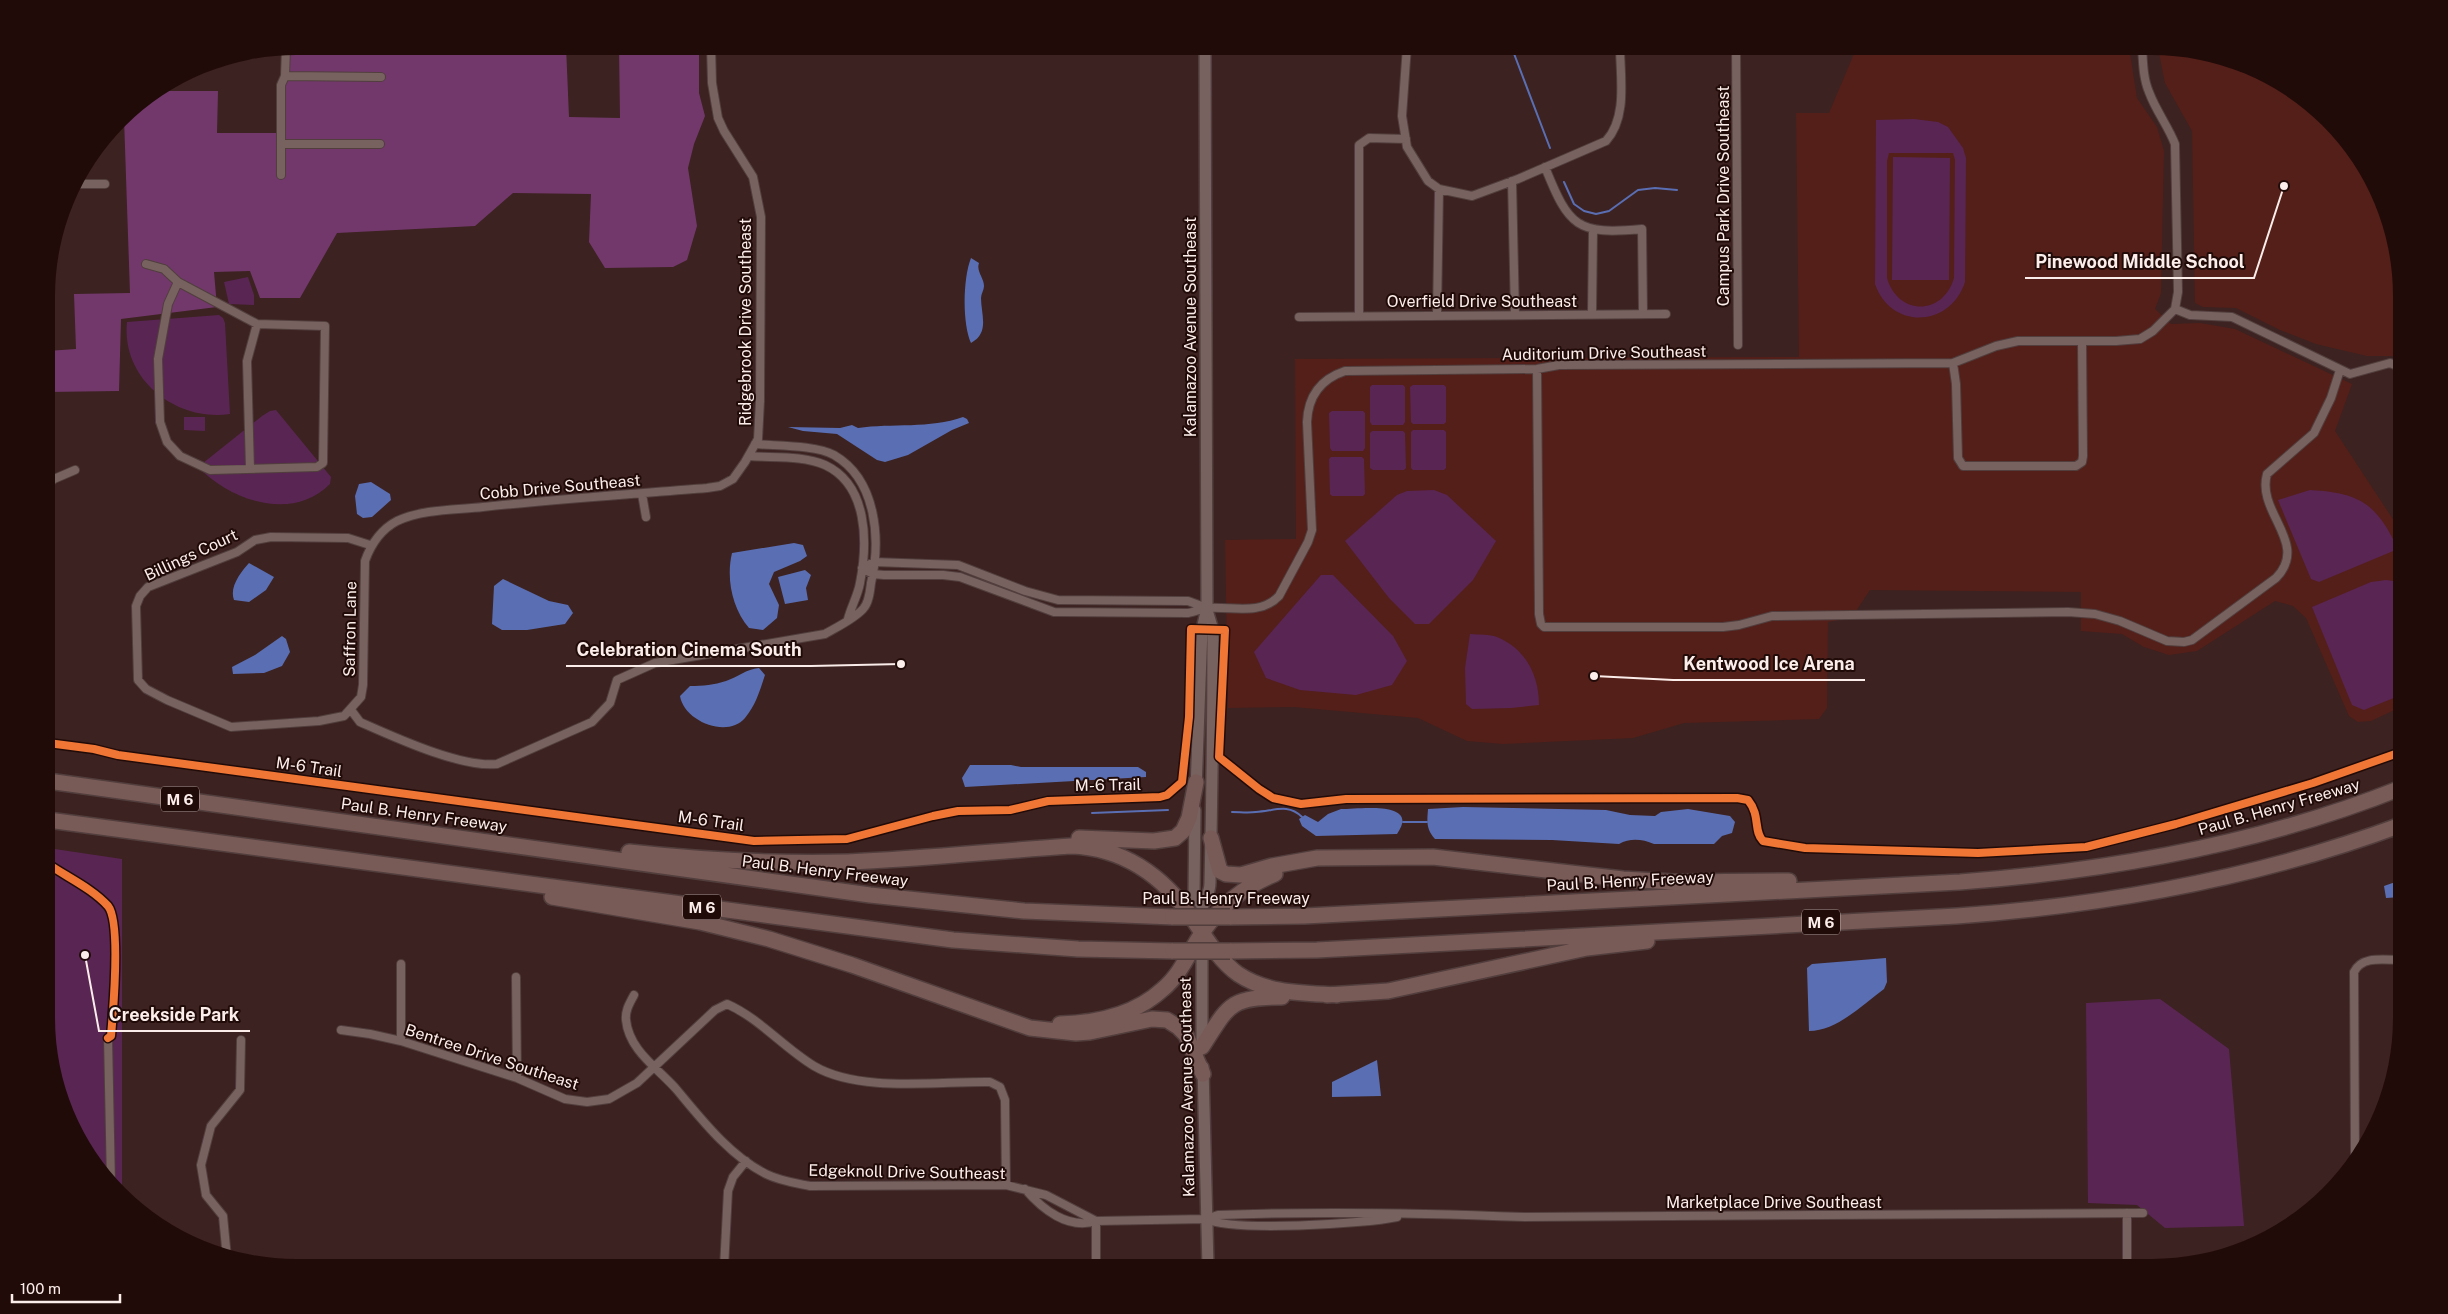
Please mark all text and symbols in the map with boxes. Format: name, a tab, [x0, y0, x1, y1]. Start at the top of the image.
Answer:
street label: Campus Park Drive Southeast	[1714, 86, 1733, 306]
street label: Kalamazoo Avenue Southeast	[1181, 217, 1200, 437]
street label: Ridgebrook Drive Southeast	[736, 218, 755, 426]
callout: Pinewood Middle School	[2025, 245, 2254, 278]
text: Pinewood Middle School	[2035, 251, 2245, 272]
street label: Overfield Drive Southeast	[1387, 292, 1577, 311]
street label: Auditorium Drive Southeast	[1501, 342, 1707, 364]
street label: Cobb Drive Southeast	[479, 471, 641, 503]
street label: Billings Court	[141, 525, 241, 585]
street label: Saffron Lane	[340, 581, 360, 677]
callout: Celebration Cinema South	[566, 633, 811, 666]
text: Celebration Cinema South	[576, 639, 802, 660]
callout: Kentwood Ice Arena	[1673, 647, 1865, 680]
text: Kentwood Ice Arena	[1683, 653, 1855, 674]
street label: M-6 Trail	[275, 753, 344, 781]
street label: M-6 Trail	[1074, 775, 1142, 795]
street label: Paul B. Henry Freeway	[2196, 775, 2363, 839]
road number: M 6	[161, 786, 199, 812]
street label: Paul B. Henry Freeway	[340, 794, 509, 836]
street label: M-6 Trail	[677, 807, 746, 835]
street label: Paul B. Henry Freeway	[741, 851, 910, 891]
street label: Paul B. Henry Freeway	[1546, 867, 1715, 895]
street label: Paul B. Henry Freeway	[1142, 889, 1310, 908]
road number: M 6	[683, 894, 721, 920]
road number: M 6	[1802, 910, 1840, 934]
street label: Kalamazoo Avenue Southeast	[1176, 977, 1198, 1197]
callout: Creekside Park	[99, 998, 250, 1031]
text: Creekside Park	[109, 1004, 240, 1025]
street label: Bentree Drive Southeast	[403, 1020, 581, 1094]
street label: Edgeknoll Drive Southeast	[808, 1161, 1006, 1183]
street label: Marketplace Drive Southeast	[1666, 1193, 1882, 1212]
scale bar	[12, 1272, 120, 1304]
text: 100 m	[20, 1280, 61, 1297]

